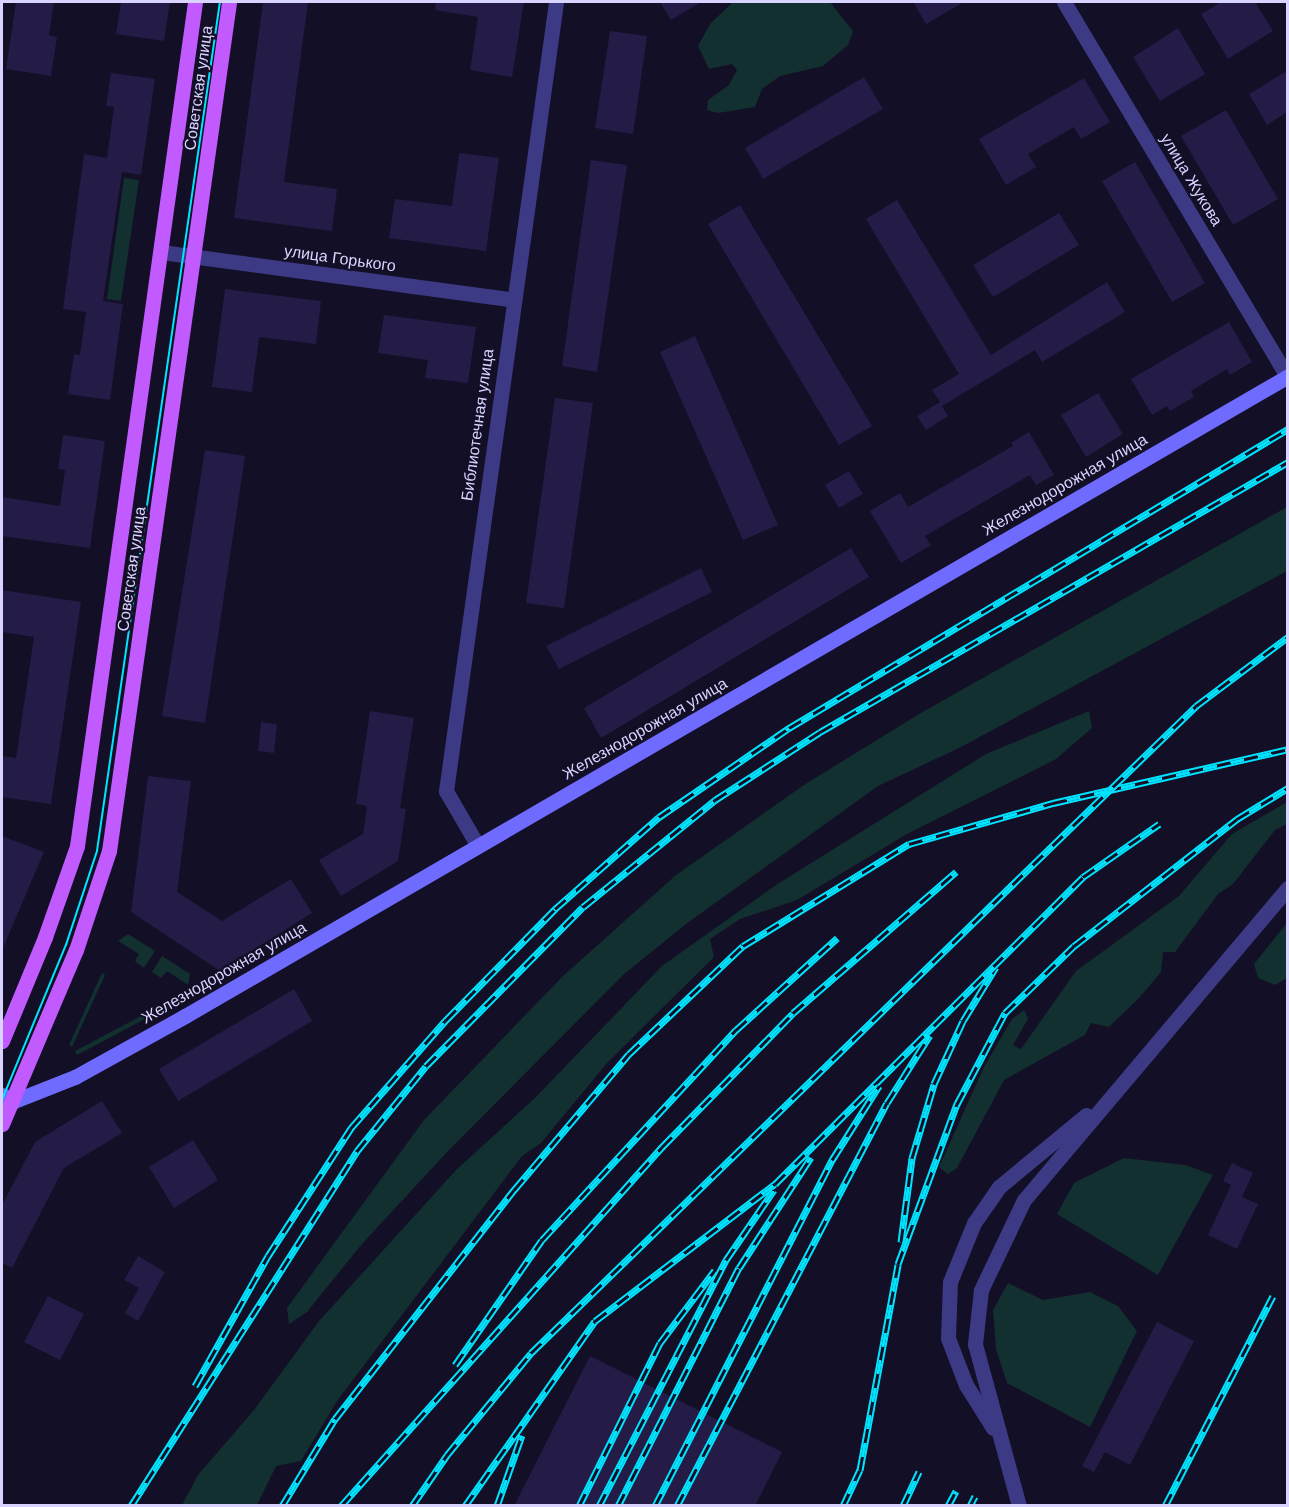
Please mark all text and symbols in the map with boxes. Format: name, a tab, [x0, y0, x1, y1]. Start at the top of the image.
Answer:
street label: Советская улица	[181, 24, 217, 152]
street label: улица Жукова	[1156, 130, 1226, 230]
street label: улица Горького	[283, 242, 397, 276]
street label: Библиотечная улица	[458, 348, 498, 502]
street label: Железнодорожная улица	[979, 430, 1151, 540]
street label: Советская улица	[114, 505, 150, 633]
street label: Железнодорожная улица	[559, 674, 731, 784]
street label: Железнодорожная улица	[138, 918, 310, 1028]

